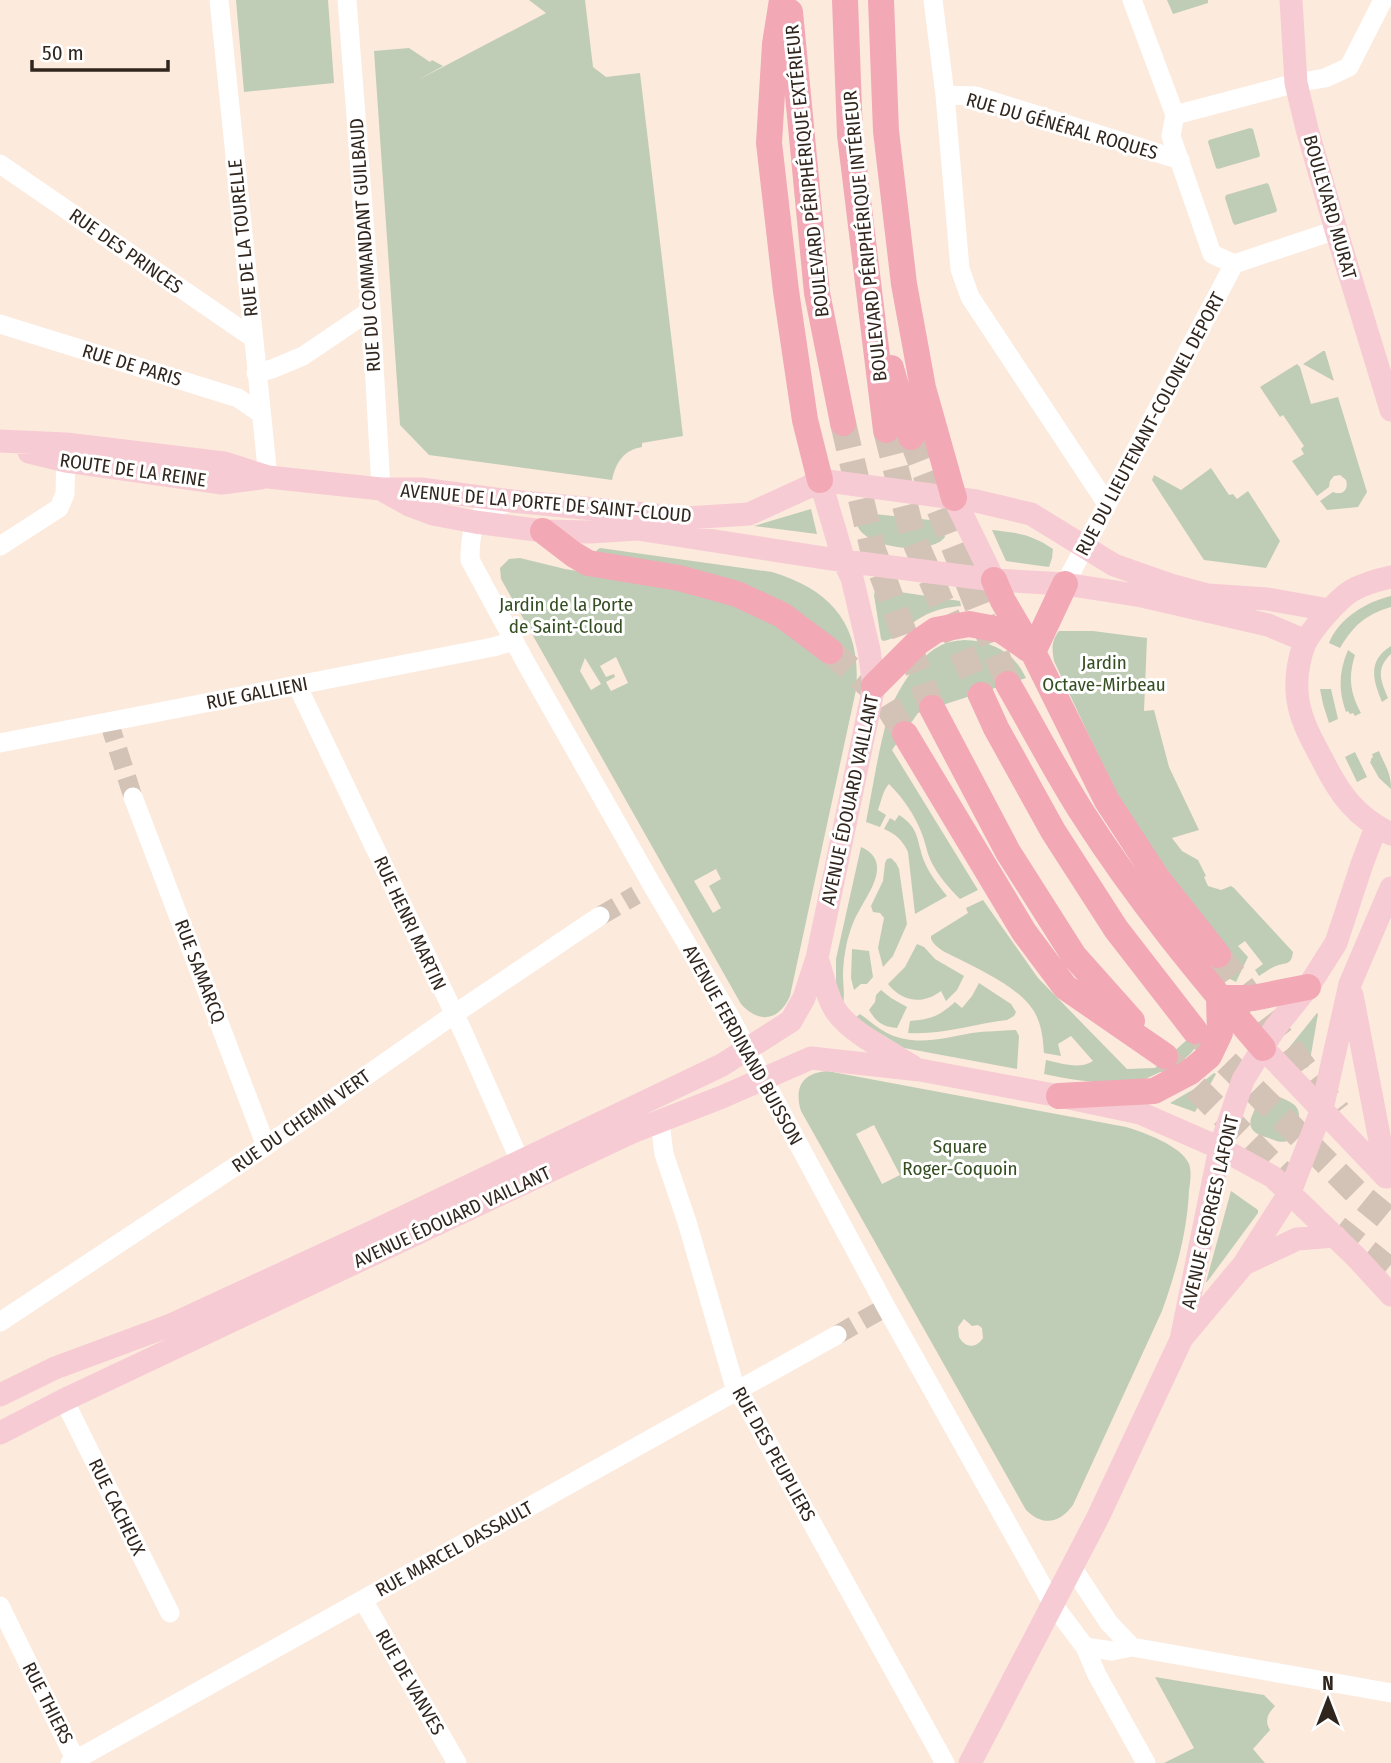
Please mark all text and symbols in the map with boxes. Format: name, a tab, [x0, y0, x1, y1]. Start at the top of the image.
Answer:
street label: BOULEVARD PÉRIPHÉRIQUE EXTÉRIEUR	[780, 24, 834, 318]
scale bar	[32, 28, 168, 72]
text: 50 m	[42, 40, 84, 66]
street label: RUE DU GÉNÉRAL ROQUES	[964, 88, 1160, 164]
street label: BOULEVARD PÉRIPHÉRIQUE INTÉRIEUR	[838, 89, 892, 383]
street label: RUE DU COMMANDANT GUILBAUD	[345, 117, 385, 373]
street label: BOULEVARD MURAT	[1298, 132, 1362, 282]
street label: RUE DE LA TOURELLE	[223, 158, 263, 318]
street label: RUE DES PRINCES	[65, 203, 187, 299]
street label: RUE DU LIEUTENANT-COLONEL DEPORT	[1071, 288, 1230, 560]
street label: RUE DE PARIS	[80, 339, 184, 391]
street label: ROUTE DE LA REINE	[58, 448, 208, 492]
street label: AVENUE DE LA PORTE DE SAINT-CLOUD	[399, 479, 693, 527]
park label: Jardin de la Porte de Saint-Cloud	[499, 593, 633, 638]
park label: Jardin Octave-Mirbeau	[1042, 651, 1166, 696]
street label: RUE GALLIENI	[204, 672, 310, 714]
street label: AVENUE ÉDOUARD VAILLANT	[816, 692, 884, 907]
street label: RUE HENRI MARTIN	[369, 852, 451, 994]
street label: RUE SAMARCQ	[170, 916, 230, 1026]
street label: AVENUE FERDINAND BUISSON	[678, 941, 808, 1149]
street label: RUE DU CHEMIN VERT	[227, 1065, 375, 1177]
street label: AVENUE GEORGES LAFONT	[1176, 1113, 1244, 1311]
park label: Square Roger-Coquoin	[902, 1135, 1018, 1180]
street label: AVENUE ÉDOUARD VAILLANT	[350, 1161, 554, 1273]
street label: RUE DES PEUPLIERS	[727, 1383, 821, 1525]
street label: RUE CACHEUX	[84, 1455, 151, 1560]
street label: RUE MARCEL DASSAULT	[371, 1496, 537, 1602]
street label: RUE DE VANVES	[371, 1625, 449, 1739]
street label: RUE THIERS	[18, 1658, 78, 1748]
north arrow	[1293, 1665, 1363, 1735]
text: N	[1322, 1672, 1334, 1695]

